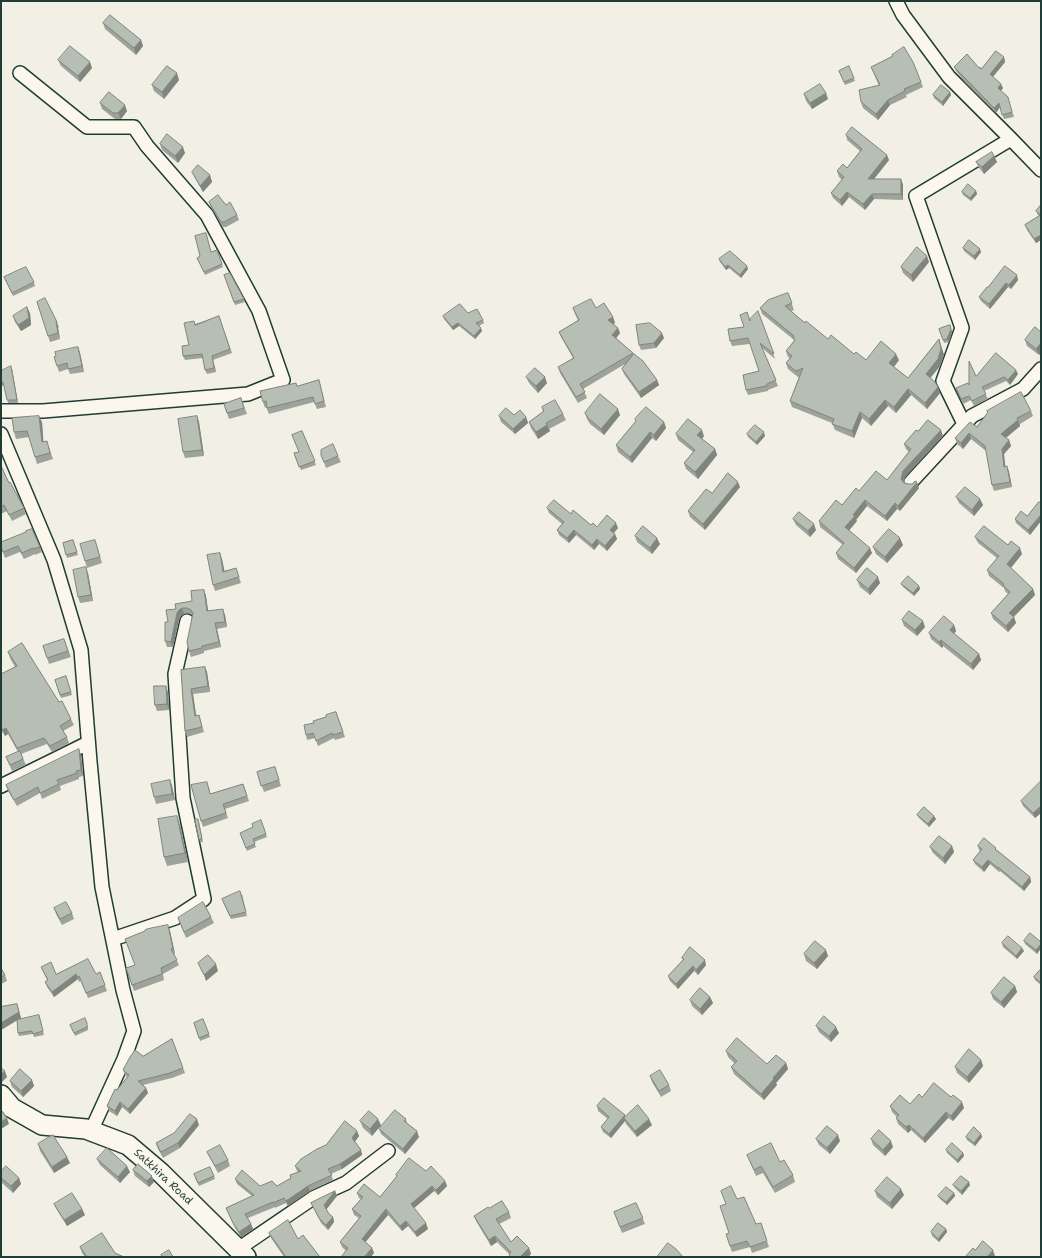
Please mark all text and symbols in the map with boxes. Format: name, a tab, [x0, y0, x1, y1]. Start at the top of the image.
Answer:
street label: Satkhira Road	[131, 1146, 195, 1208]

